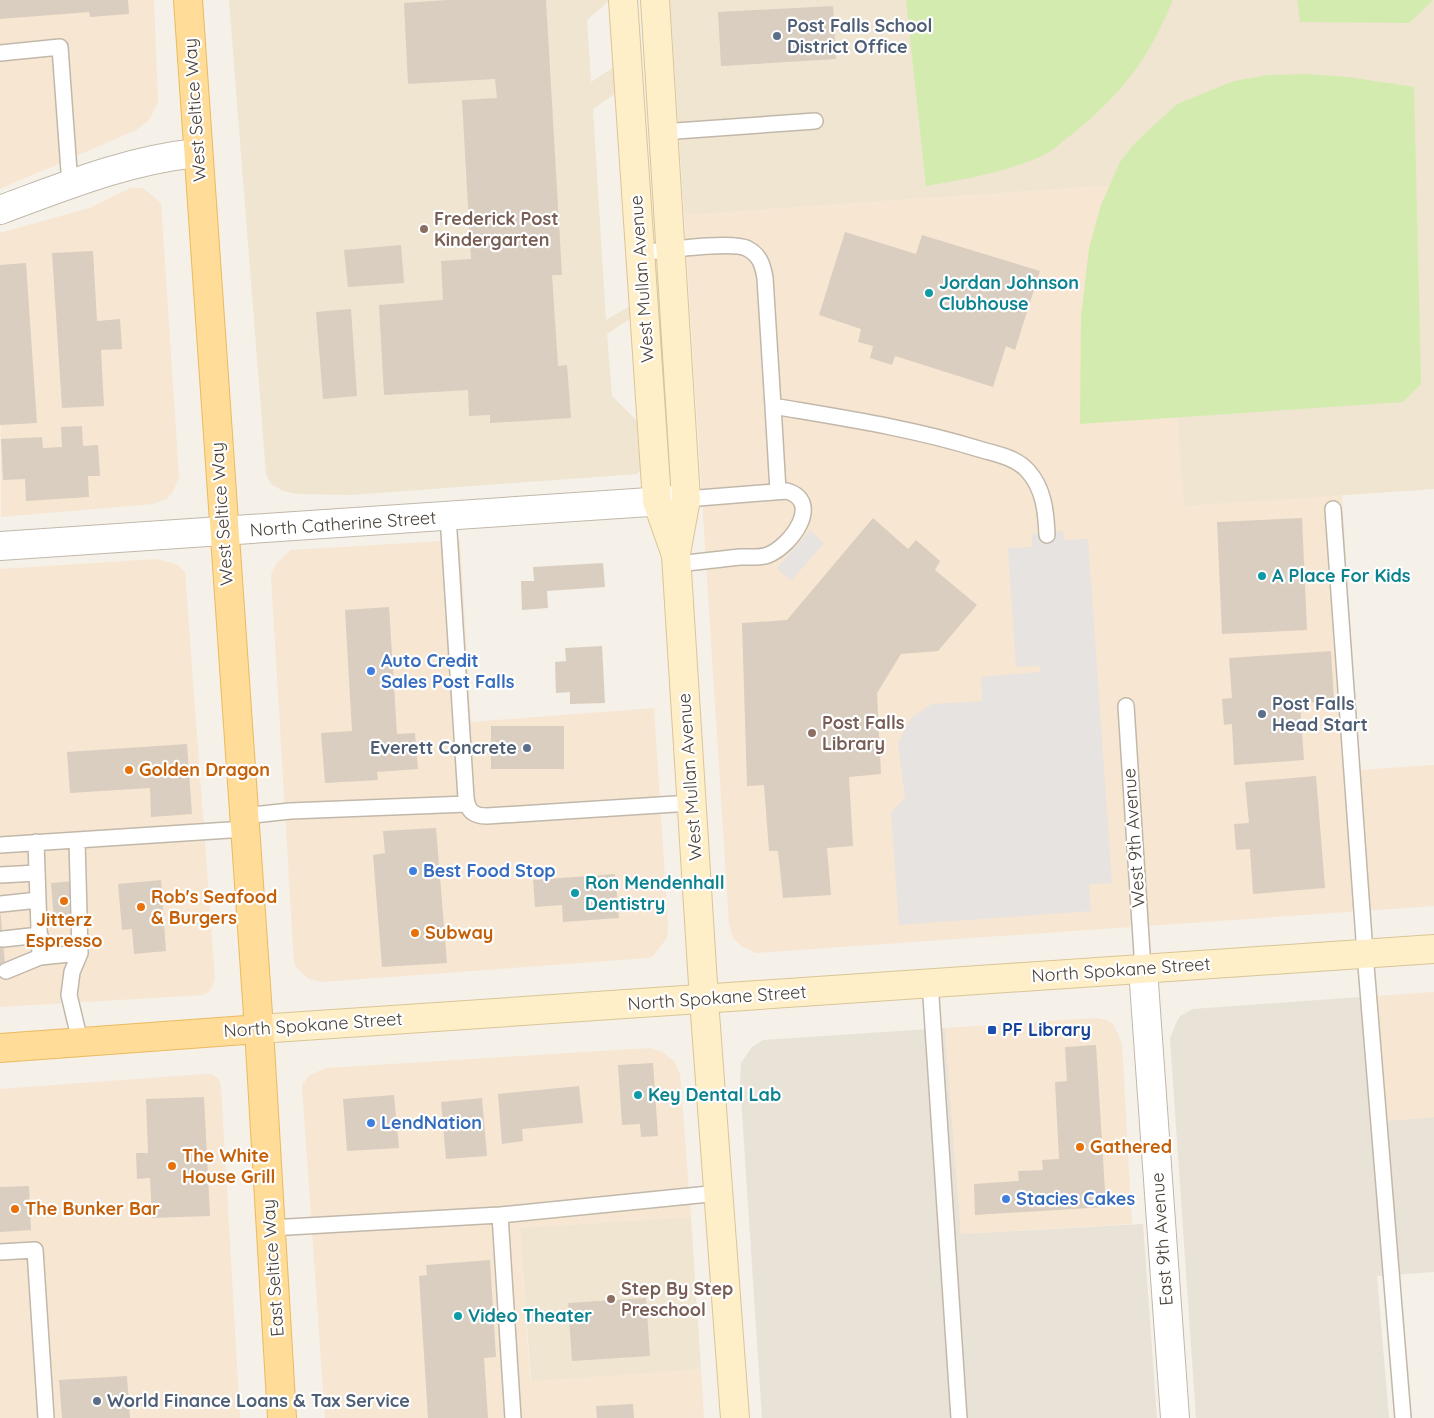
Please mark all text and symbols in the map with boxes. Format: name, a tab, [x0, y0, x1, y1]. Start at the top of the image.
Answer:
place label: Post Falls School District Office	[787, 14, 932, 58]
marker: Post Falls School District Office	[771, 30, 783, 42]
street label: West Seltice Way	[178, 37, 211, 183]
street label: West Mullan Avenue	[624, 194, 659, 364]
place label: Frederick Post Kindergarten	[434, 207, 559, 251]
marker: Frederick Post Kindergarten	[418, 223, 430, 235]
place label: Jordan Johnson Clubhouse	[939, 271, 1079, 315]
marker: Jordan Johnson Clubhouse	[923, 287, 935, 299]
street label: West Seltice Way	[205, 441, 238, 587]
street label: North Catherine Street	[249, 506, 437, 541]
place label: A Place For Kids	[1272, 564, 1411, 587]
marker: A Place For Kids	[1256, 570, 1268, 582]
place label: Auto Credit Sales Post Falls	[381, 649, 515, 693]
marker: Auto Credit Sales Post Falls	[365, 665, 377, 677]
street label: West Mullan Avenue	[672, 692, 707, 862]
place label: Post Falls Head Start	[1272, 692, 1368, 736]
marker: Post Falls Head Start	[1256, 708, 1268, 720]
place label: Post Falls Library	[822, 711, 905, 755]
marker: Post Falls Library	[806, 727, 818, 739]
place label: Everett Concrete	[370, 736, 517, 759]
marker: Everett Concrete	[521, 742, 533, 754]
place label: Golden Dragon	[139, 758, 270, 781]
marker: Golden Dragon	[123, 764, 135, 776]
street label: West 9th Avenue	[1117, 768, 1150, 908]
place label: Best Food Stop	[423, 859, 556, 882]
marker: Best Food Stop	[407, 865, 419, 877]
place label: Ron Mendenhall Dentistry	[585, 871, 725, 915]
place label: Rob's Seafood & Burgers	[151, 885, 277, 929]
marker: Ron Mendenhall Dentistry	[569, 887, 581, 899]
marker: Jitterz Espresso	[58, 895, 70, 907]
marker: Rob's Seafood & Burgers	[135, 901, 147, 913]
place label: Jitterz Espresso	[26, 908, 102, 952]
place label: Subway	[425, 921, 493, 944]
marker: Subway	[409, 927, 421, 939]
street label: North Spokane Street	[1031, 952, 1211, 987]
street label: North Spokane Street	[627, 980, 807, 1015]
street label: North Spokane Street	[223, 1007, 403, 1042]
place label: PF Library	[1002, 1018, 1091, 1041]
marker: PF Library	[986, 1024, 998, 1036]
place label: Key Dental Lab	[648, 1083, 781, 1106]
marker: Key Dental Lab	[632, 1089, 644, 1101]
place label: LendNation	[381, 1111, 482, 1134]
marker: LendNation	[365, 1117, 377, 1129]
place label: Gathered	[1090, 1135, 1172, 1158]
marker: Gathered	[1074, 1141, 1086, 1153]
place label: The White House Grill	[182, 1144, 275, 1188]
marker: The White House Grill	[166, 1160, 178, 1172]
street label: East 9th Avenue	[1145, 1172, 1178, 1306]
place label: Stacies Cakes	[1016, 1187, 1135, 1210]
marker: Stacies Cakes	[1000, 1193, 1012, 1205]
place label: The Bunker Bar	[25, 1197, 160, 1220]
street label: East Seltice Way	[256, 1199, 289, 1338]
marker: The Bunker Bar	[9, 1203, 21, 1215]
place label: Step By Step Preschool	[621, 1277, 733, 1321]
marker: Step By Step Preschool	[605, 1293, 617, 1305]
place label: Video Theater	[468, 1304, 592, 1327]
marker: Video Theater	[452, 1310, 464, 1322]
place label: World Finance Loans & Tax Service	[107, 1389, 410, 1412]
marker: World Finance Loans & Tax Service	[91, 1395, 103, 1407]

